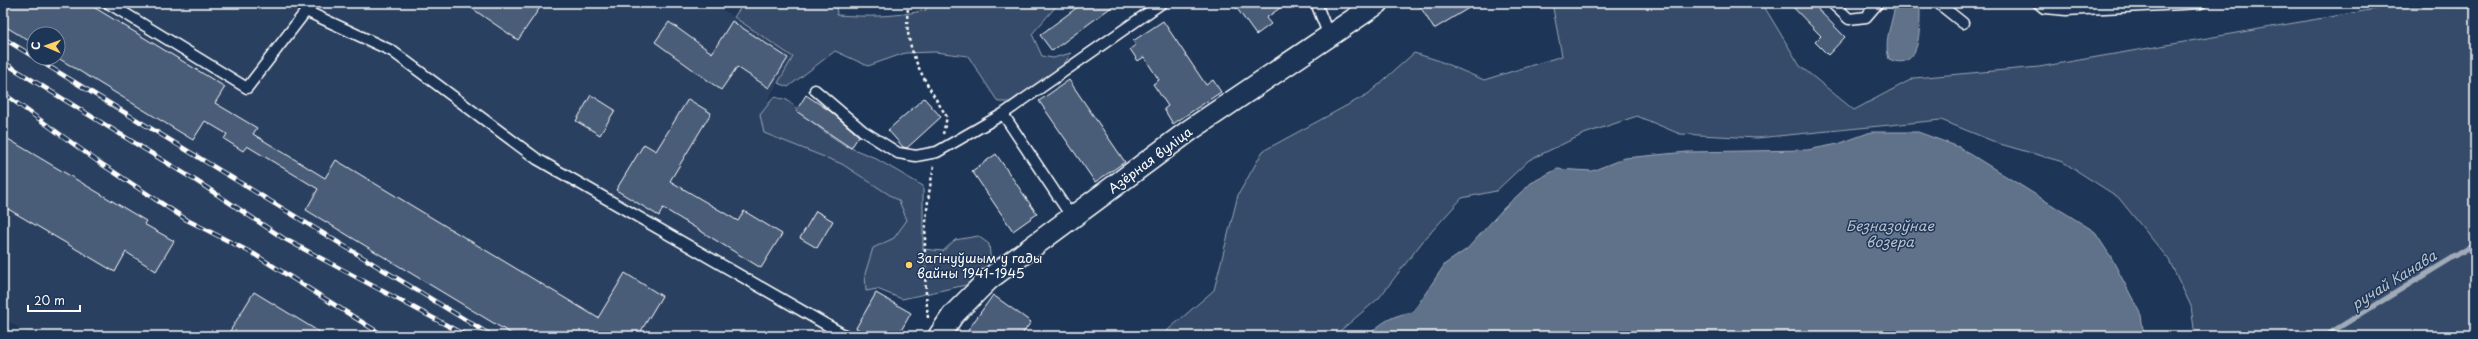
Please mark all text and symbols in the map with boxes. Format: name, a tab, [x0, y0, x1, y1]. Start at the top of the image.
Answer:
north arrow	[26, 26, 66, 66]
text: С	[27, 41, 44, 50]
street label: Азёрная вуліца	[1104, 122, 1196, 198]
water label: Безназоўнае возера	[1846, 215, 1936, 252]
water label: ручай Канава	[2347, 244, 2441, 314]
place label: Загінуўшым у гады вайны 1941-1945	[917, 248, 1042, 282]
marker: Загінуўшым у гады вайны 1941-1945	[904, 260, 914, 270]
scale bar	[28, 287, 80, 313]
text: 20 m	[34, 291, 65, 309]

